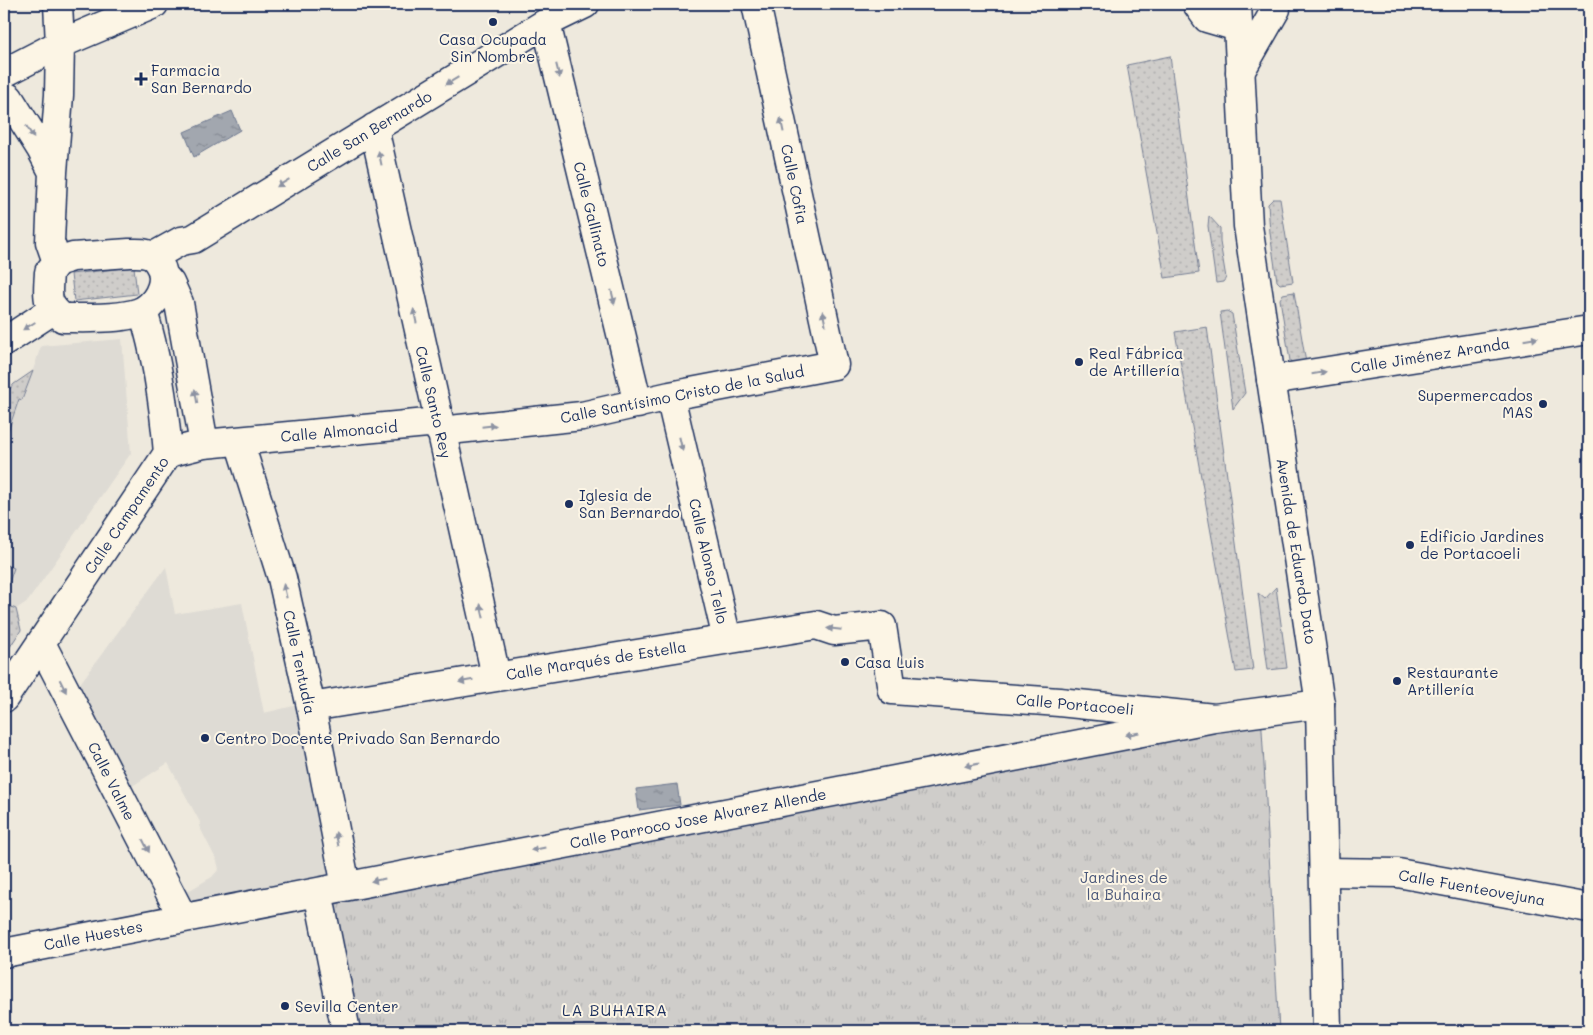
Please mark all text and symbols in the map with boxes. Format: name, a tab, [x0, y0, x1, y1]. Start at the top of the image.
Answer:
marker: Casa Ocupada Sin Nombre	[487, 16, 499, 28]
place label: Casa Ocupada Sin Nombre	[439, 29, 547, 66]
place label: Farmacia San Bernardo	[151, 60, 252, 97]
one-way arrow	[554, 63, 562, 78]
marker: Farmacia San Bernardo	[135, 73, 147, 85]
one-way arrow	[445, 77, 459, 86]
street label: Calle San Bernardo	[303, 86, 435, 176]
one-way arrow	[778, 117, 786, 132]
one-way arrow	[25, 126, 35, 139]
street label: Calle Cofia	[777, 142, 813, 226]
one-way arrow	[376, 150, 384, 165]
street label: Calle Gallinato	[569, 159, 615, 269]
one-way arrow	[276, 179, 289, 188]
one-way arrow	[609, 289, 617, 304]
one-way arrow	[411, 309, 419, 324]
one-way arrow	[820, 310, 828, 325]
one-way arrow	[22, 321, 35, 330]
street label: Calle Jiménez Aranda	[1349, 333, 1511, 377]
one-way arrow	[1524, 334, 1540, 342]
place label: Real Fábrica de Artillería	[1089, 343, 1183, 380]
street label: Calle Santo Rey	[411, 344, 457, 460]
marker: Real Fábrica de Artillería	[1073, 356, 1085, 368]
street label: Calle Santísimo Cristo de la Salud	[558, 361, 806, 427]
one-way arrow	[1312, 368, 1328, 376]
place label: Supermercados MAS	[1418, 385, 1533, 422]
one-way arrow	[191, 388, 199, 404]
marker: Supermercados MAS	[1537, 398, 1549, 410]
street label: Calle Almonacid	[280, 416, 398, 446]
one-way arrow	[481, 422, 497, 430]
one-way arrow	[677, 436, 685, 451]
street label: Calle Campamento	[79, 452, 173, 578]
street label: Avenida de Eduardo Dato	[1272, 457, 1322, 645]
place label: Iglesia de San Bernardo	[579, 485, 680, 522]
street label: Calle Alonso Tello	[685, 496, 733, 626]
marker: Iglesia de San Bernardo	[563, 498, 575, 510]
place label: Edificio Jardines de Portacoeli	[1420, 526, 1544, 563]
marker: Edificio Jardines de Portacoeli	[1404, 539, 1416, 551]
one-way arrow	[281, 584, 289, 599]
one-way arrow	[477, 603, 485, 619]
street label: Calle Tentudía	[279, 608, 321, 716]
one-way arrow	[826, 625, 842, 633]
street label: Calle Marqués de Estella	[504, 636, 688, 684]
place label: Casa Luis	[855, 652, 924, 672]
marker: Casa Luis	[839, 656, 851, 668]
place label: Restaurante Artillería	[1407, 662, 1498, 699]
marker: Restaurante Artillería	[1391, 675, 1403, 687]
one-way arrow	[458, 678, 474, 686]
one-way arrow	[59, 679, 67, 693]
street label: Calle Portacoeli	[1015, 689, 1135, 719]
place label: Centro Docente Privado San Bernardo	[215, 728, 500, 748]
one-way arrow	[1123, 731, 1139, 739]
marker: Centro Docente Privado San Bernardo	[199, 732, 211, 744]
street label: Calle Valme	[84, 738, 140, 824]
one-way arrow	[964, 762, 980, 770]
street label: Calle Parroco Jose Alvarez Allende	[568, 783, 828, 853]
one-way arrow	[332, 830, 340, 846]
one-way arrow	[142, 839, 150, 854]
one-way arrow	[529, 846, 545, 854]
street label: Calle Fuenteovejuna	[1397, 864, 1547, 910]
park label: Jardines de la Buhaira	[1080, 867, 1168, 904]
one-way arrow	[370, 877, 386, 885]
street label: Calle Huestes	[42, 916, 144, 954]
place label: Sevilla Center	[295, 996, 399, 1016]
district label: LA BUHAIRA	[562, 999, 668, 1020]
marker: Sevilla Center	[279, 1000, 291, 1012]

